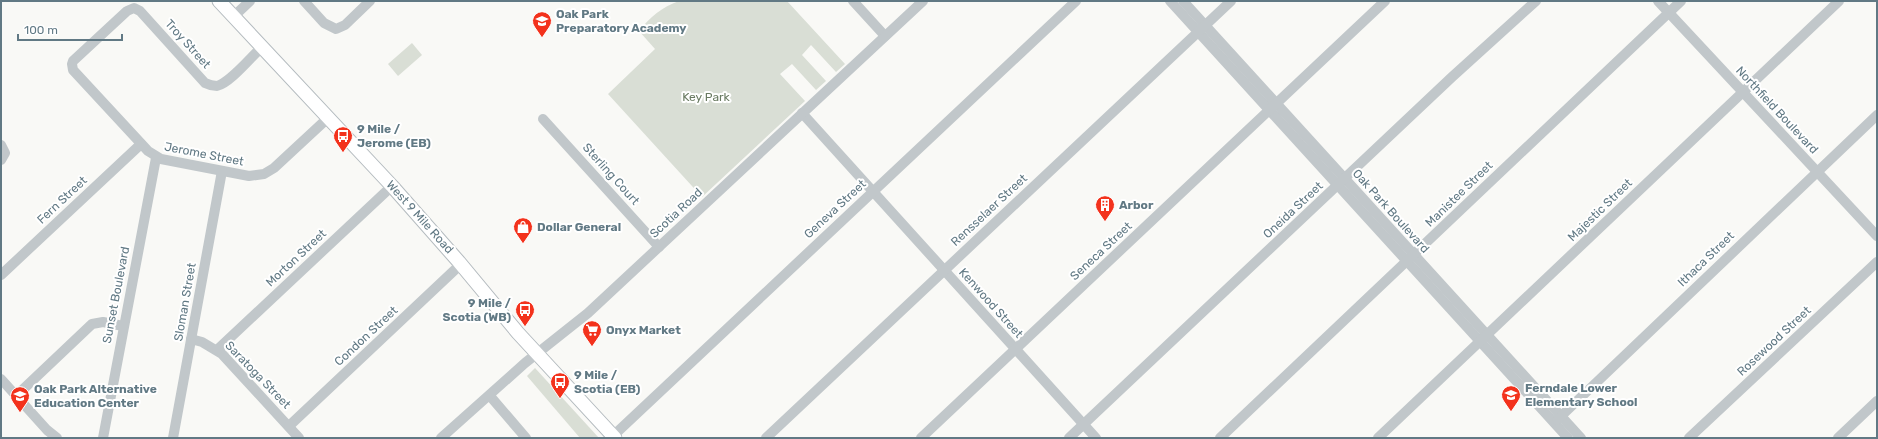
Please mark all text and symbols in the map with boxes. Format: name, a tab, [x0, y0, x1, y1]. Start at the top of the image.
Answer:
place label: Oak Park Preparatory Academy	[556, 7, 686, 35]
school or university icon: Oak Park Preparatory Academy	[531, 10, 553, 38]
scale bar	[18, 16, 122, 42]
street label: Troy Street	[162, 17, 214, 72]
text: 100 m	[24, 23, 58, 37]
street label: Northfield Boulevard	[1733, 63, 1821, 157]
park label: Key Park	[682, 90, 731, 104]
place label: 9 Mile / Jerome (EB)	[357, 122, 431, 150]
bus stop icon: 9 Mile / Jerome (EB)	[332, 125, 354, 153]
street label: Jerome Street	[163, 139, 245, 169]
street label: Sterling Court	[580, 140, 642, 208]
street label: Manistee Street	[1422, 158, 1496, 230]
street label: Oak Park Boulevard	[1350, 166, 1432, 256]
street label: Rensselaer Street	[948, 171, 1030, 249]
street label: Fern Street	[34, 173, 90, 227]
street label: Majestic Street	[1565, 176, 1635, 244]
street label: Geneva Street	[801, 177, 869, 241]
street label: West 9 Mile Road	[384, 178, 456, 256]
street label: Oneida Street	[1260, 179, 1326, 241]
street label: Scotia Road	[647, 185, 705, 241]
building icon: Arbor	[1094, 194, 1116, 222]
place label: Arbor	[1119, 198, 1154, 212]
shop icon: Dollar General	[512, 216, 534, 244]
street label: Seneca Street	[1067, 219, 1135, 283]
place label: Dollar General	[537, 220, 621, 234]
street label: Morton Street	[263, 226, 329, 290]
street label: Ithaca Street	[1675, 228, 1737, 289]
street label: Sunset Boulevard	[100, 245, 132, 345]
street label: Sloman Street	[171, 261, 199, 342]
street label: Kenwood Street	[956, 265, 1026, 341]
place label: 9 Mile / Scotia (WB)	[443, 296, 512, 324]
bus stop icon: 9 Mile / Scotia (WB)	[514, 299, 536, 327]
street label: Condon Street	[332, 303, 401, 369]
street label: Rosewood Street	[1734, 303, 1814, 379]
supermarket icon: Onyx Market	[581, 319, 603, 347]
place label: Onyx Market	[606, 323, 681, 337]
street label: Saratoga Street	[222, 338, 294, 412]
place label: 9 Mile / Scotia (EB)	[574, 368, 641, 396]
bus stop icon: 9 Mile / Scotia (EB)	[549, 371, 571, 399]
place label: Ferndale Lower Elementary School	[1525, 381, 1637, 409]
place label: Oak Park Alternative Education Center	[34, 382, 157, 410]
school or university icon: Ferndale Lower Elementary School	[1500, 384, 1522, 412]
school or university icon: Oak Park Alternative Education Center	[9, 385, 31, 413]

